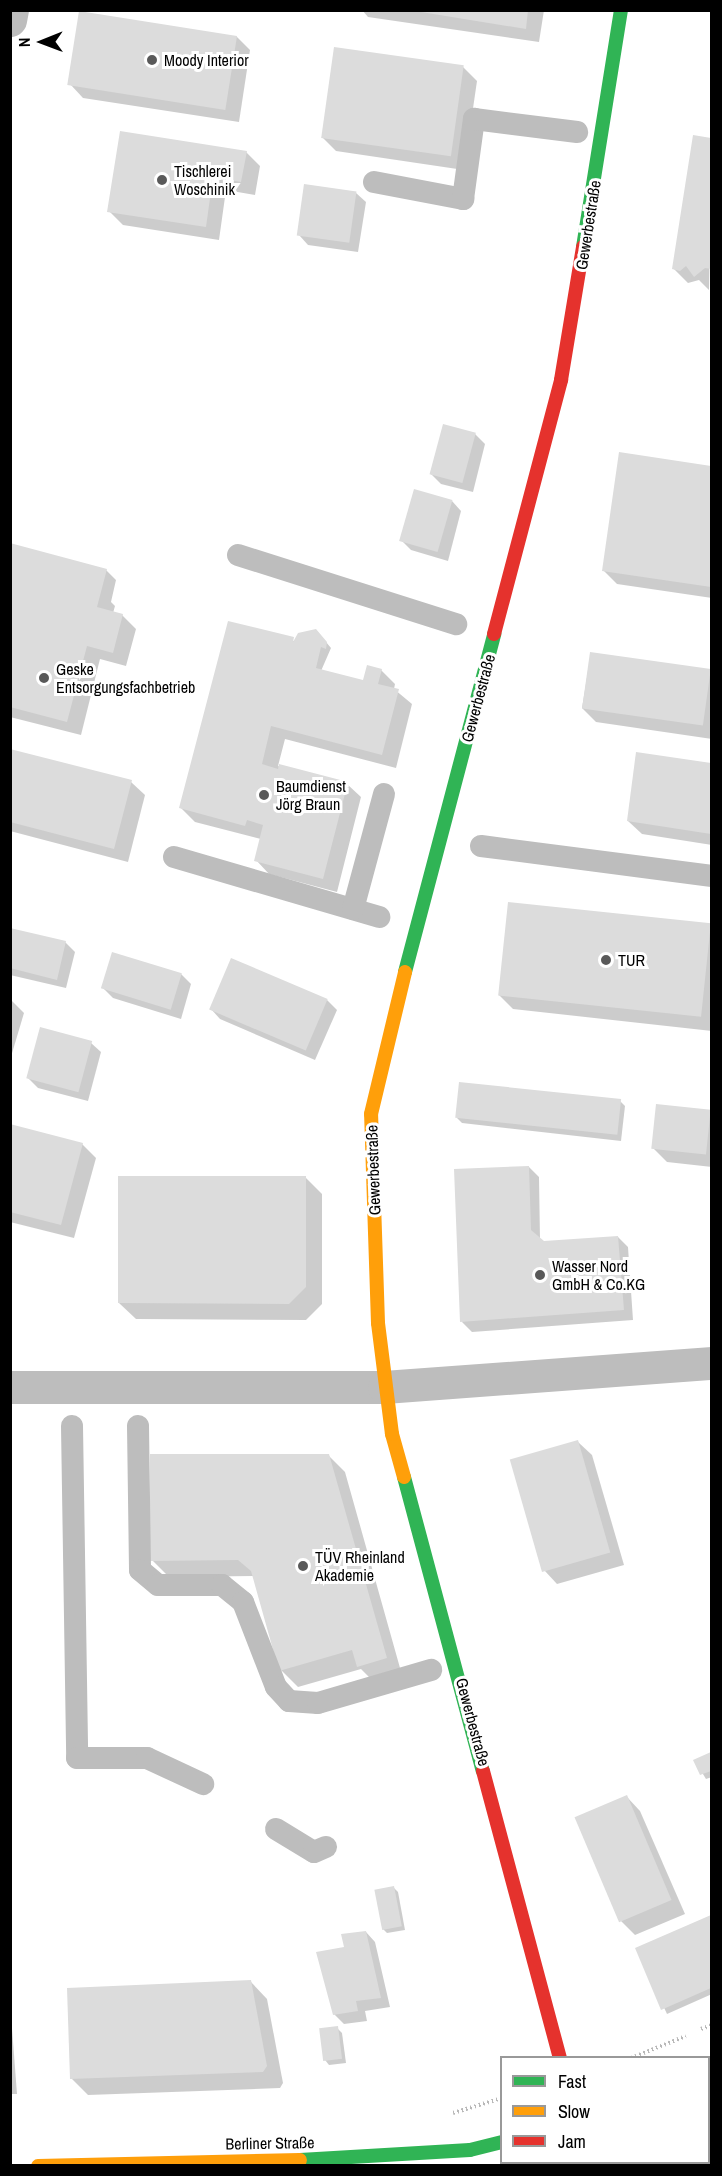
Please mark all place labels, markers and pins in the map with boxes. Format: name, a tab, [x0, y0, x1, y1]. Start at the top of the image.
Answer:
place label: Moody Interior	[164, 50, 249, 70]
marker: Moody Interior	[145, 53, 159, 67]
place label: Tischlerei Woschinik	[174, 161, 235, 199]
marker: Tischlerei Woschinik	[155, 173, 169, 187]
place label: Geske Entsorgungsfachbetrieb	[56, 659, 195, 697]
marker: Geske Entsorgungsfachbetrieb	[37, 671, 51, 685]
place label: Baumdienst Jörg Braun	[276, 776, 346, 814]
marker: Baumdienst Jörg Braun	[257, 788, 271, 802]
place label: TUR	[618, 950, 645, 970]
marker: TUR	[599, 953, 613, 967]
place label: Wasser Nord GmbH & Co.KG	[552, 1256, 645, 1294]
marker: Wasser Nord GmbH & Co.KG	[533, 1268, 547, 1282]
place label: TÜV Rheinland Akademie	[315, 1547, 405, 1585]
marker: TÜV Rheinland Akademie	[296, 1559, 310, 1573]

